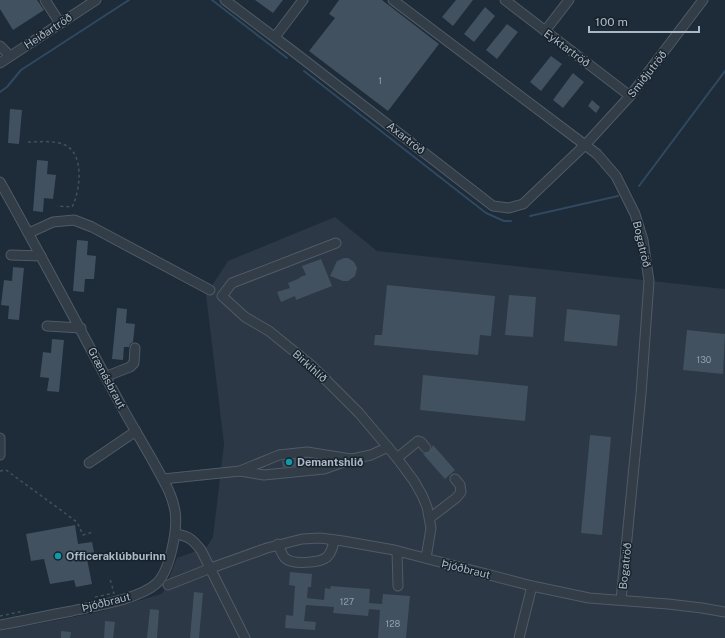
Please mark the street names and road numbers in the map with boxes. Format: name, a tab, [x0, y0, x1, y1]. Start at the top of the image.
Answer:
street label: Heiðartröð	[22, 11, 74, 51]
street label: Eyktartröð	[542, 27, 592, 69]
street label: Smiðjutröð	[625, 48, 669, 100]
street label: Axartröð	[385, 119, 427, 157]
street label: Bogatröð	[631, 220, 653, 268]
street label: Grænásbraut	[86, 345, 128, 411]
street label: Birkihlíð	[290, 348, 330, 384]
street label: Bogatröð	[617, 542, 633, 590]
street label: Þjóðbraut	[440, 557, 492, 581]
street label: Þjóðbraut	[80, 590, 132, 614]

